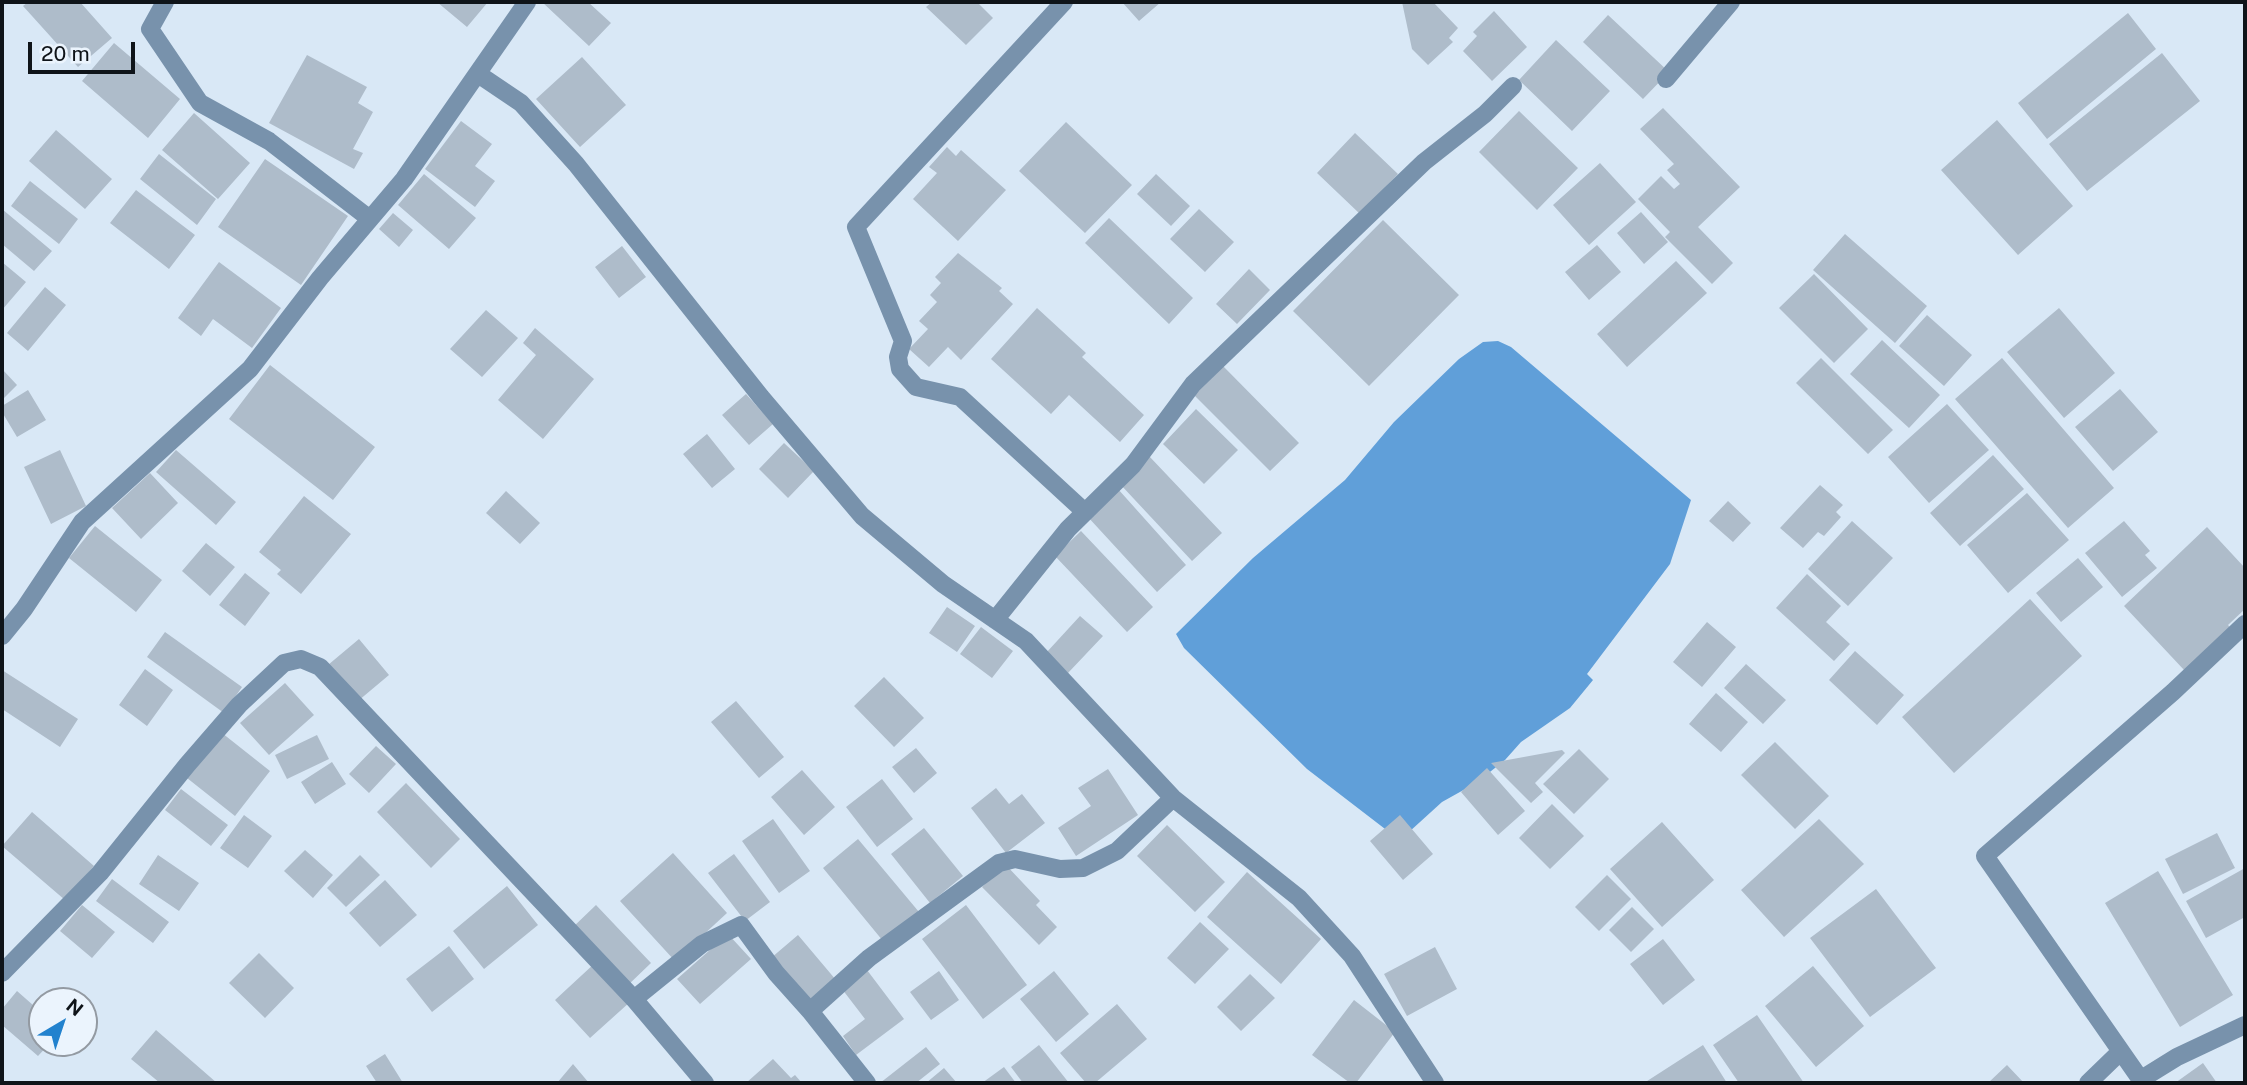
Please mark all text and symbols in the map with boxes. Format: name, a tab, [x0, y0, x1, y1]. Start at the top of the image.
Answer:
scale bar	[32, 28, 138, 72]
text: 20 m	[41, 41, 90, 66]
north arrow	[28, 987, 98, 1057]
text: N	[62, 994, 88, 1020]

